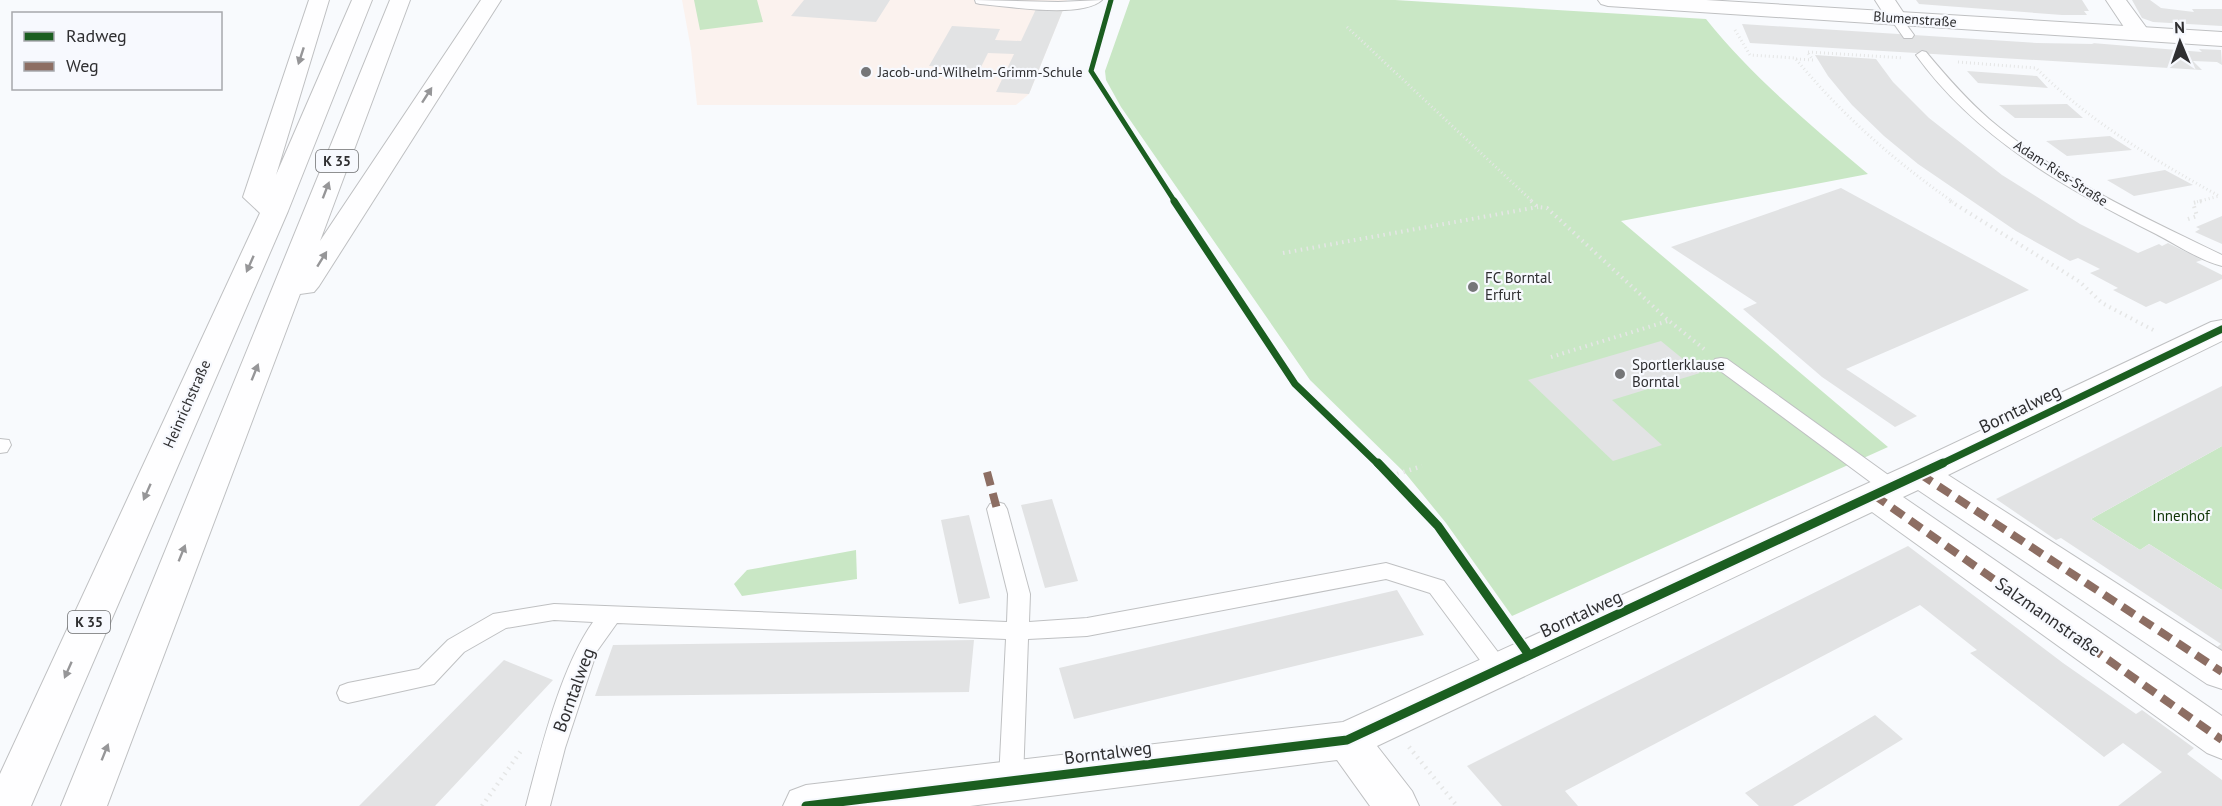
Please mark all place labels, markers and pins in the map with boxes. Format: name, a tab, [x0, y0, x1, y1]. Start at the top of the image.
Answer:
place label: Jacob-und-Wilhelm-Grimm-Schule	[877, 63, 1083, 81]
marker: Jacob-und-Wilhelm-Grimm-Schule	[859, 65, 873, 79]
place label: FC Borntal Erfurt	[1485, 268, 1552, 304]
marker: FC Borntal Erfurt	[1466, 280, 1480, 294]
place label: Sportlerklause Borntal	[1632, 355, 1725, 391]
marker: Sportlerklause Borntal	[1613, 367, 1627, 381]

